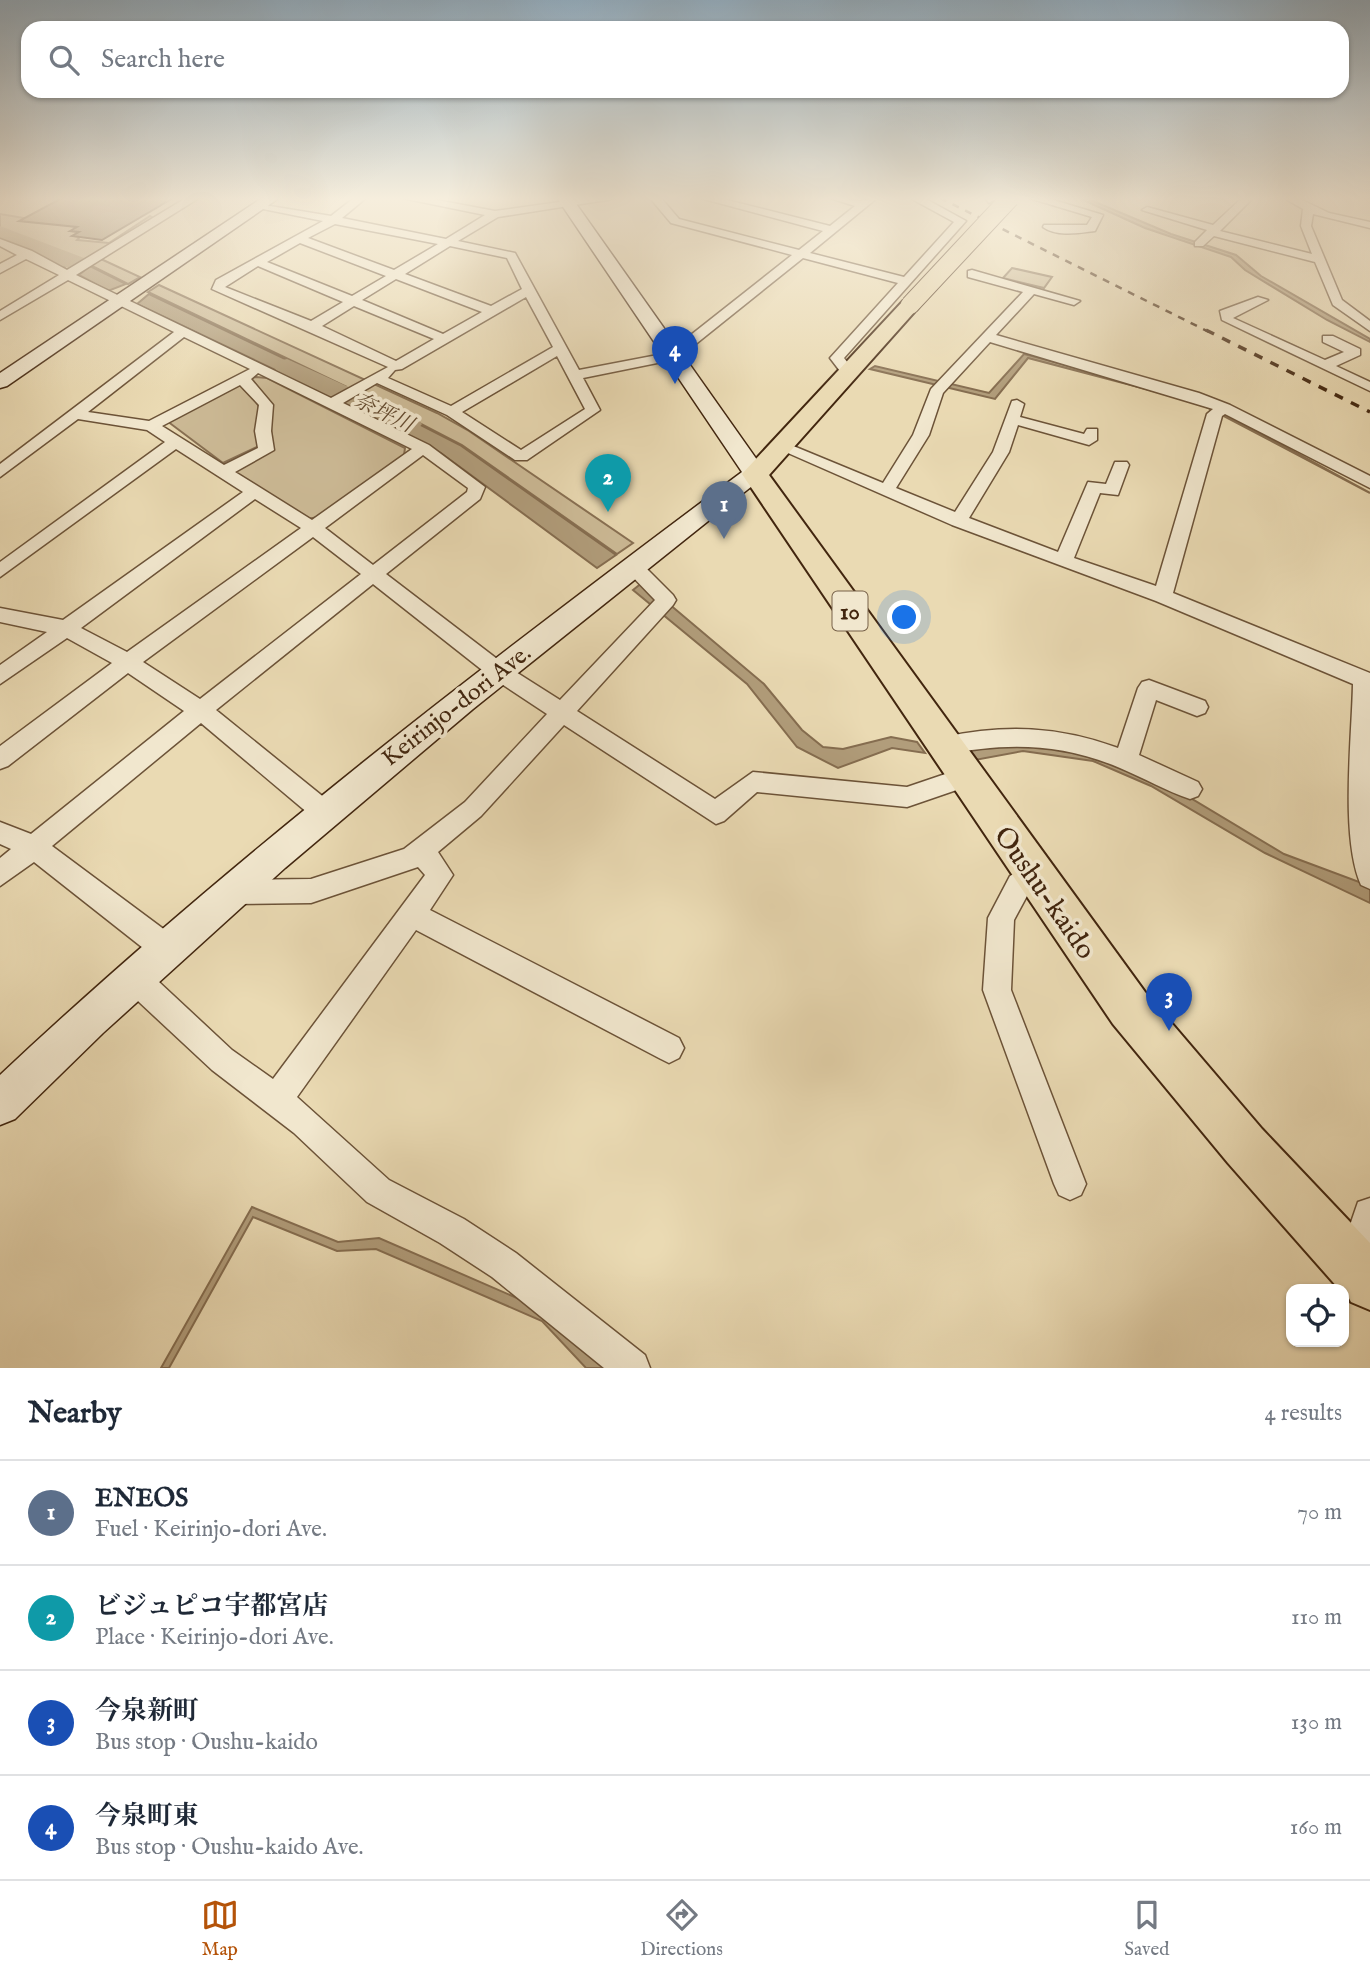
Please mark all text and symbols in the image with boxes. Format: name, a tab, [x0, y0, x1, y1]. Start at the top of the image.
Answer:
search box	[21, 21, 1349, 98]
icon: search	[45, 41, 83, 79]
text: Search here	[101, 43, 225, 76]
pin: 4	[652, 326, 698, 384]
water label: 奈坪川	[349, 387, 419, 440]
pin: 2	[585, 454, 631, 512]
pin: 1	[701, 481, 747, 539]
road number: 10	[832, 592, 868, 631]
your location	[887, 600, 921, 634]
street label: Keirinjo-dori Ave.	[376, 638, 538, 774]
street label: Oushu-kaido	[985, 820, 1103, 967]
pin: 3	[1146, 973, 1192, 1031]
map controls	[1286, 1284, 1349, 1347]
button: locate	[1286, 1284, 1349, 1347]
text: Nearby	[28, 1395, 121, 1433]
text: 4 results	[1264, 1399, 1342, 1428]
text: ENEOS	[95, 1482, 188, 1515]
text: 1	[47, 1498, 55, 1527]
text: 70 m	[1297, 1498, 1342, 1527]
text: Fuel · Keirinjo-dori Ave.	[95, 1515, 327, 1544]
text: ビジュピコ宇都宮店	[95, 1590, 328, 1623]
text: 2	[46, 1603, 56, 1632]
text: 110 m	[1291, 1603, 1342, 1632]
text: Place · Keirinjo-dori Ave.	[95, 1623, 334, 1652]
text: 今泉新町	[95, 1695, 199, 1728]
text: 3	[47, 1708, 55, 1737]
text: 130 m	[1291, 1708, 1342, 1737]
text: Bus stop · Oushu-kaido	[95, 1728, 318, 1757]
text: 今泉町東	[95, 1800, 199, 1833]
text: 4	[45, 1813, 57, 1842]
text: 160 m	[1290, 1813, 1342, 1842]
text: Bus stop · Oushu-kaido Ave.	[95, 1833, 364, 1862]
tab: Map	[201, 1896, 239, 1962]
tab: Directions	[640, 1896, 723, 1962]
tab: Saved	[1124, 1896, 1169, 1962]

